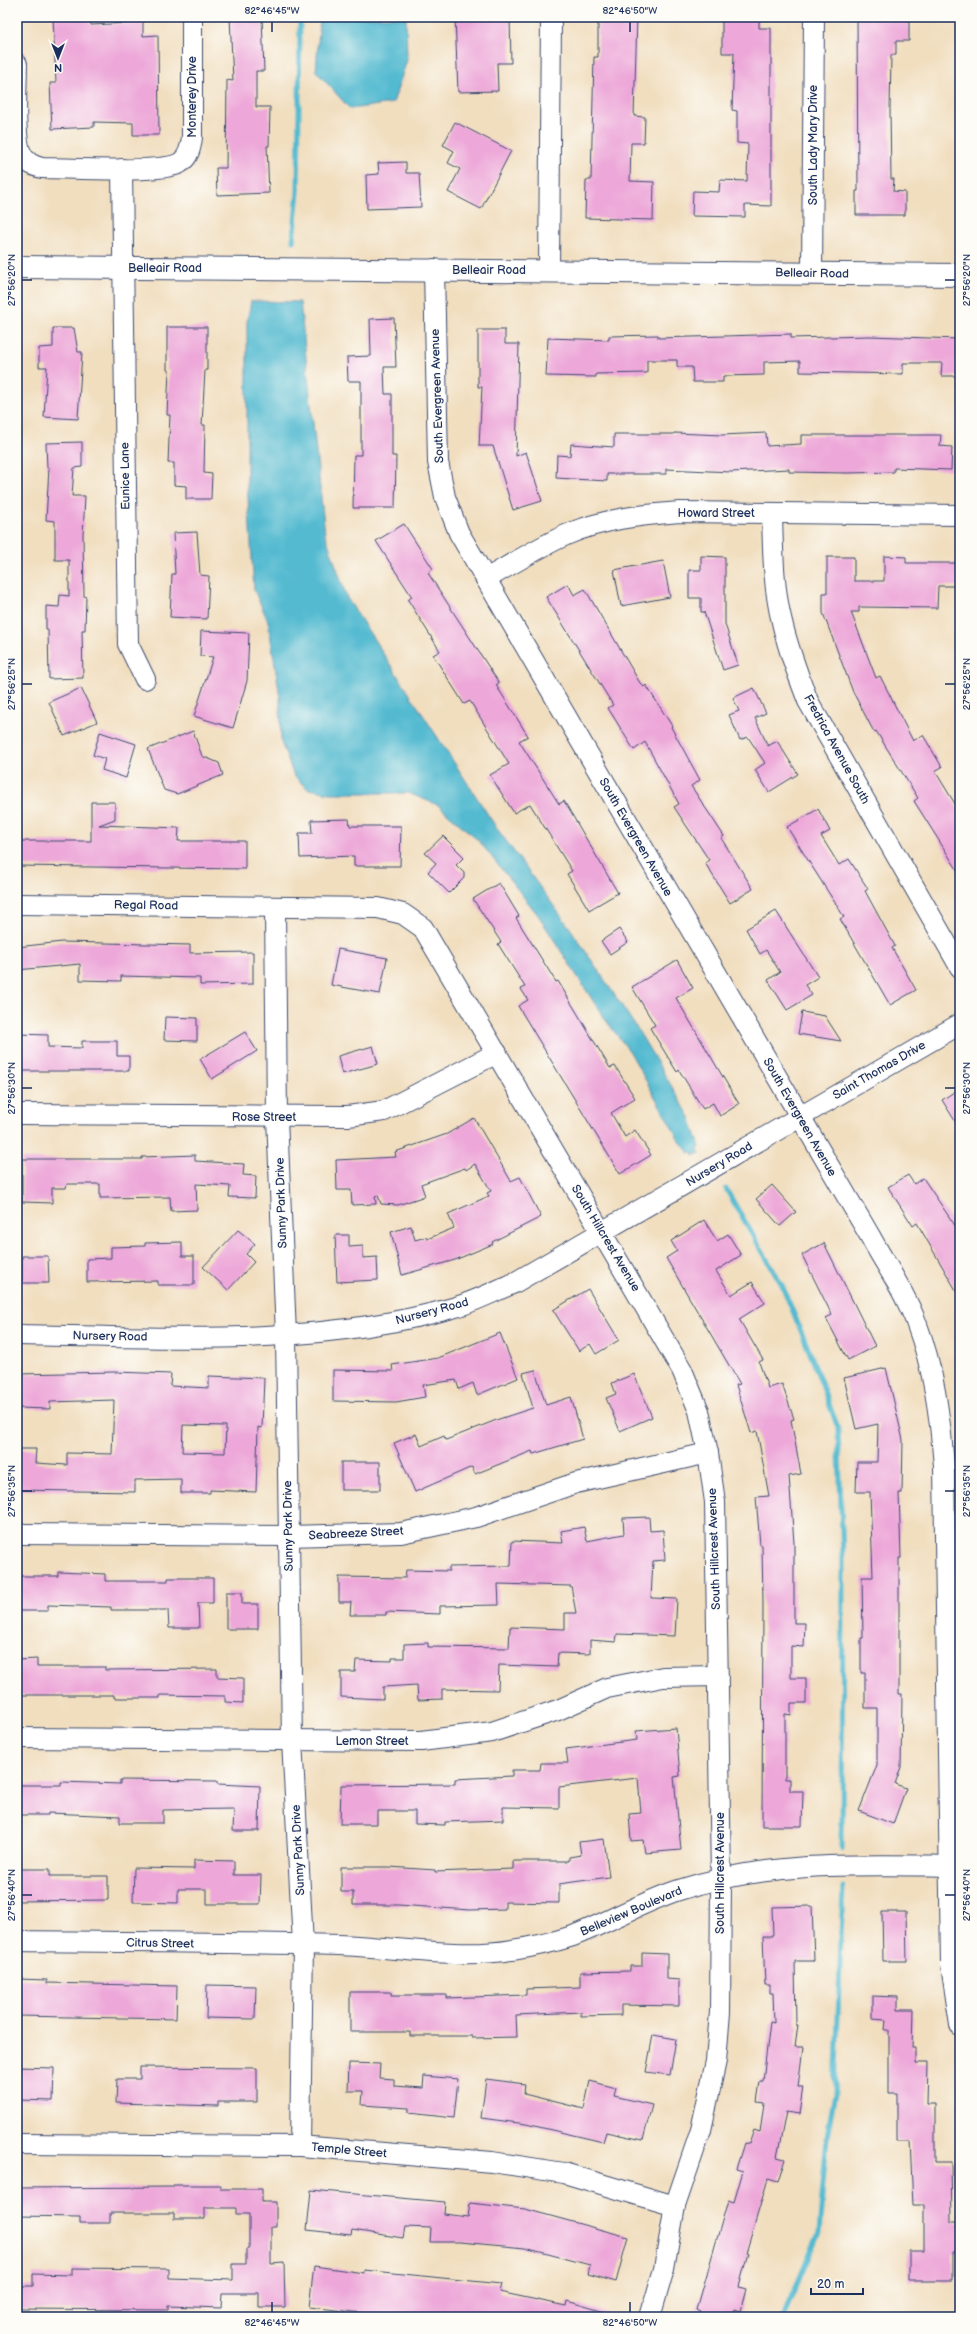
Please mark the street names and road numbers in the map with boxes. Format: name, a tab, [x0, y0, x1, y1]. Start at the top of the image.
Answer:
street label: Monterey Drive	[185, 56, 200, 138]
street label: South Lady Mary Drive	[806, 85, 821, 205]
street label: Belleair Road	[128, 261, 202, 276]
street label: Belleair Road	[452, 263, 526, 278]
street label: Belleair Road	[775, 265, 849, 282]
street label: South Evergreen Avenue	[428, 329, 447, 463]
street label: Eunice Lane	[117, 442, 134, 510]
street label: Howard Street	[677, 506, 755, 521]
street label: Fredrica Avenue South	[800, 692, 873, 807]
street label: South Evergreen Avenue	[595, 775, 676, 899]
street label: Regal Road	[114, 897, 178, 914]
street label: Saint Thomas Drive	[830, 1038, 928, 1103]
street label: South Evergreen Avenue	[759, 1055, 840, 1179]
street label: Rose Street	[232, 1110, 296, 1125]
street label: Nursery Road	[683, 1139, 755, 1190]
street label: Sunny Park Drive	[272, 1157, 291, 1249]
street label: South Hillcrest Avenue	[568, 1182, 643, 1294]
street label: Nursery Road	[394, 1295, 470, 1328]
street label: Nursery Road	[72, 1328, 148, 1345]
street label: Sunny Park Drive	[280, 1480, 297, 1572]
street label: South Hillcrest Avenue	[705, 1488, 724, 1610]
street label: Seabreeze Street	[308, 1524, 404, 1543]
street label: Lemon Street	[335, 1734, 409, 1749]
street label: Sunny Park Drive	[289, 1804, 308, 1896]
street label: South Hillcrest Avenue	[713, 1812, 728, 1934]
street label: Belleview Boulevard	[578, 1883, 685, 1940]
street label: Citrus Street	[126, 1935, 194, 1952]
street label: Temple Street	[311, 2140, 388, 2161]

